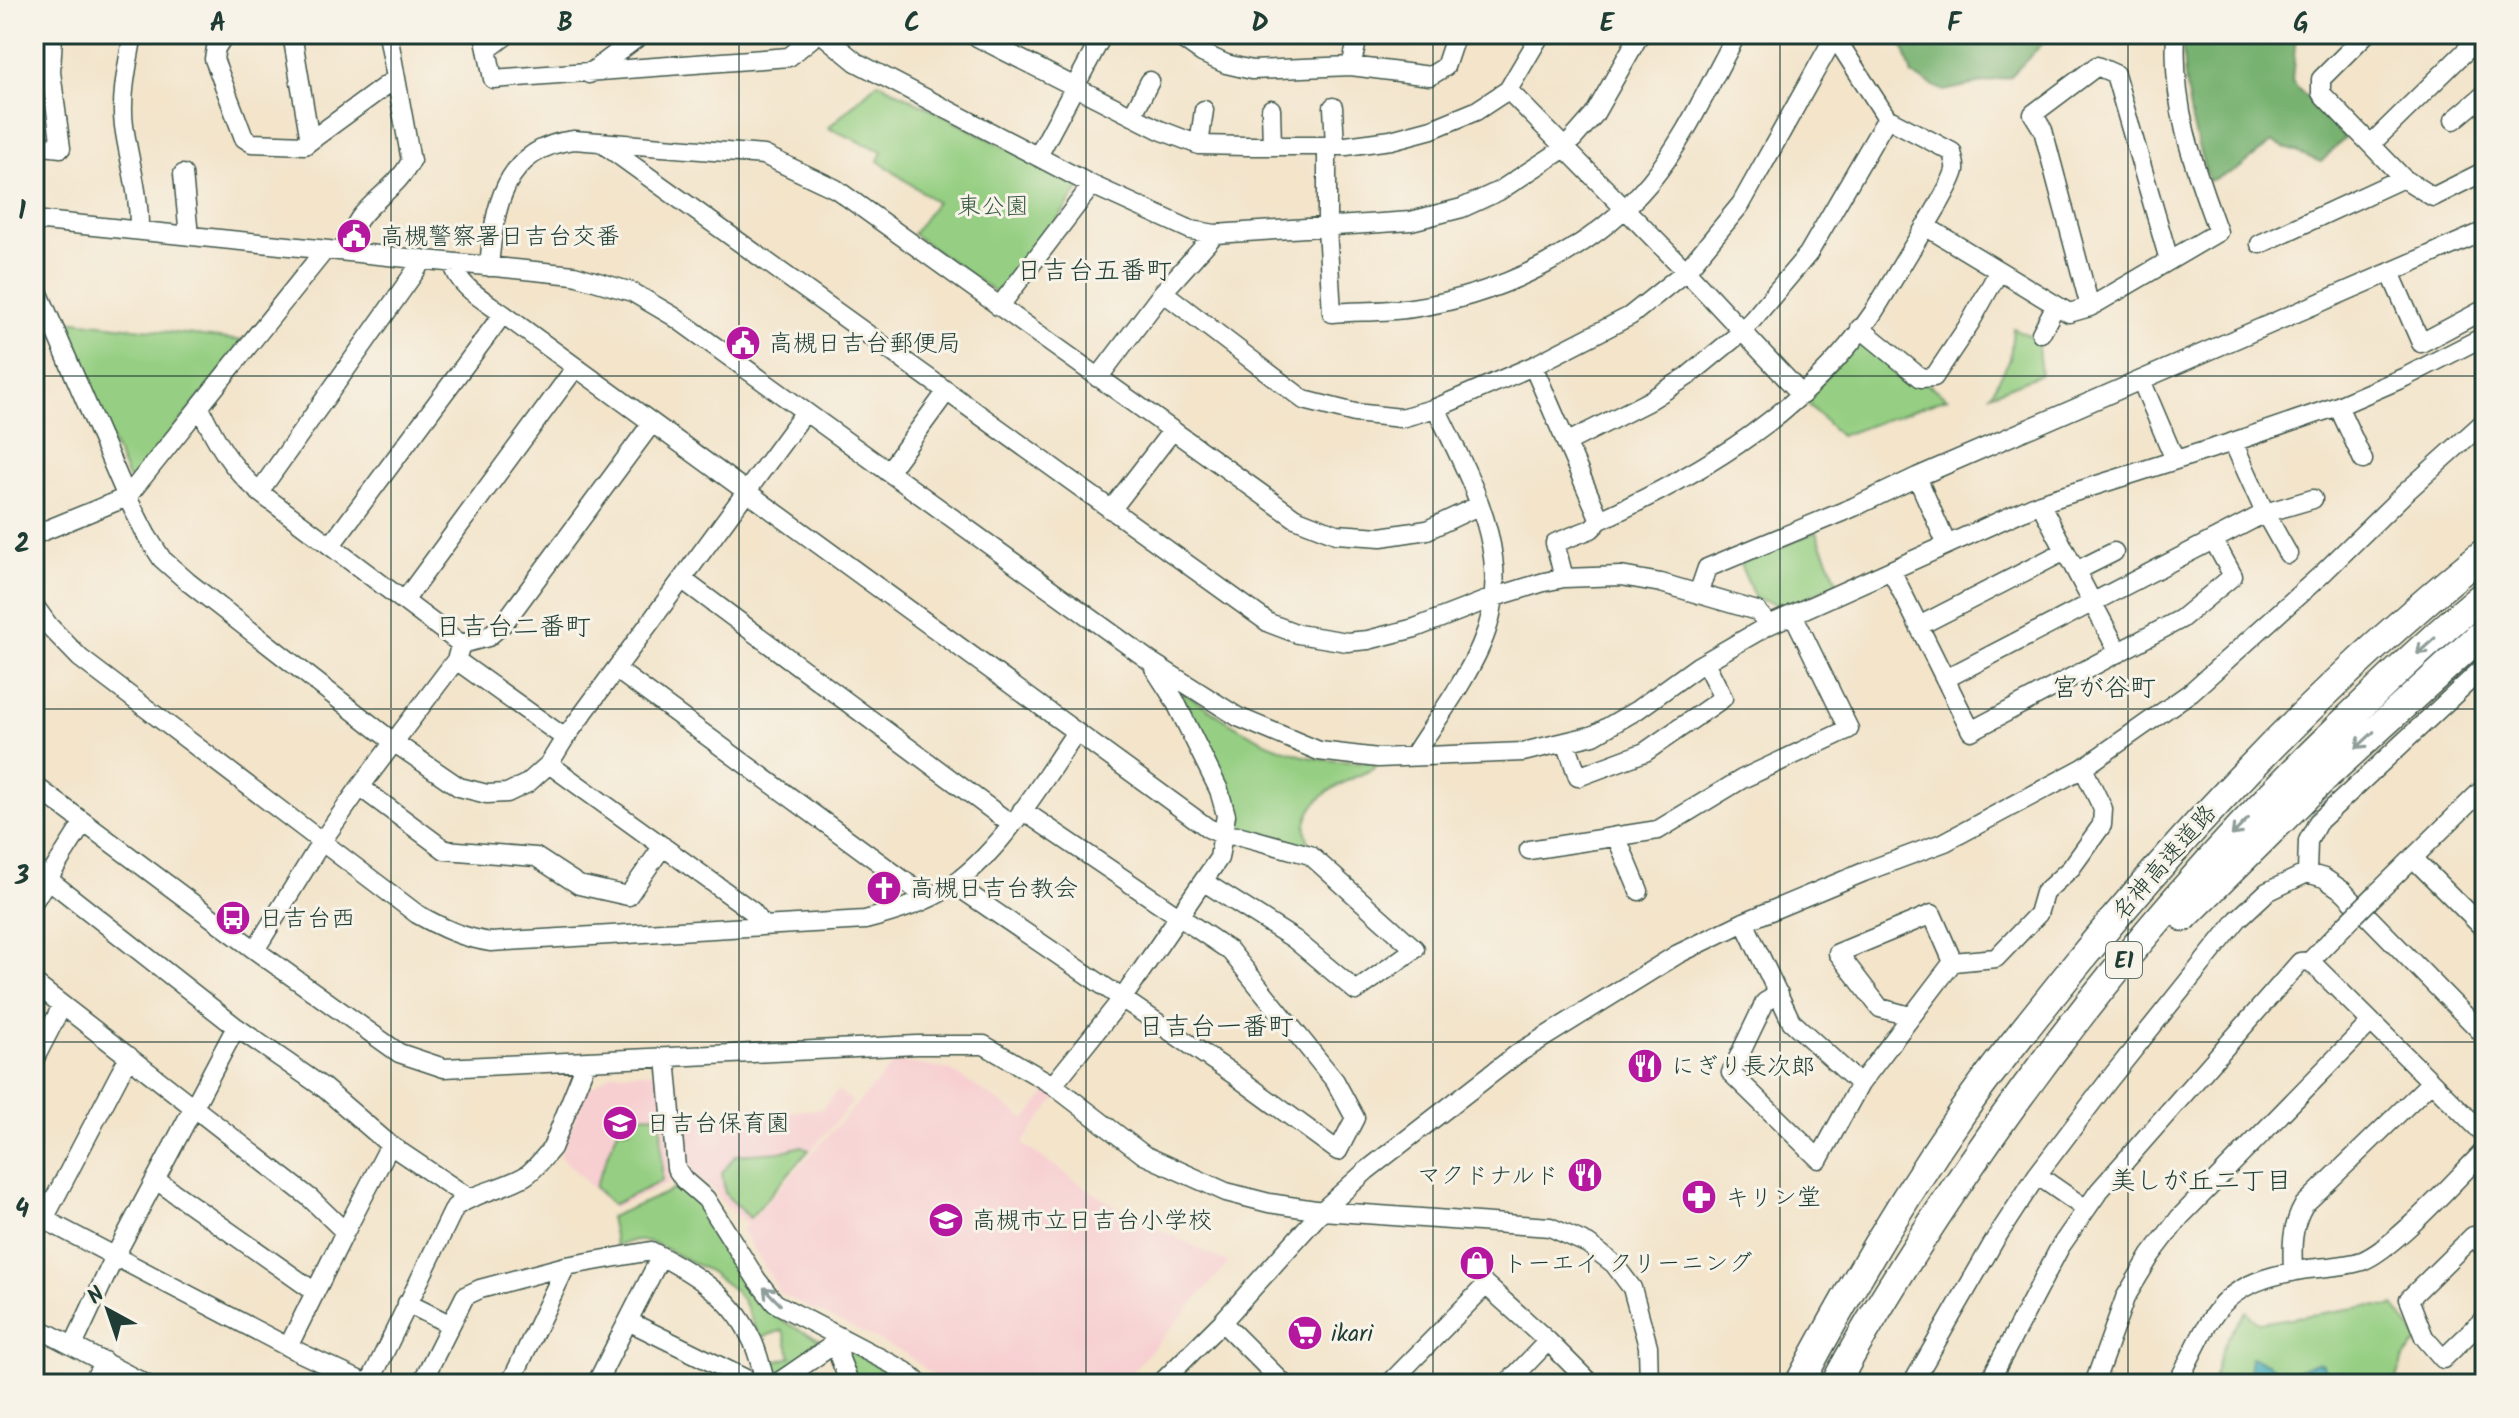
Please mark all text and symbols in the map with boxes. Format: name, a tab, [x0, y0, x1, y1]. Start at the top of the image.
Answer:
text: A	[210, 3, 226, 45]
text: B	[557, 3, 573, 45]
text: C	[904, 3, 920, 45]
text: D	[1251, 3, 1269, 45]
text: E	[1600, 3, 1616, 45]
text: F	[1947, 3, 1963, 45]
text: G	[2293, 3, 2309, 45]
park label: 東公園	[957, 188, 1029, 227]
text: 1	[18, 191, 26, 233]
public building icon: 高槻警察署日吉台交番	[335, 217, 373, 255]
place label: 高槻警察署日吉台交番	[380, 218, 620, 257]
district label: 日吉台五番町	[1016, 251, 1172, 293]
public building icon: 高槻日吉台郵便局	[724, 324, 762, 362]
place label: 高槻日吉台郵便局	[769, 325, 961, 364]
text: 2	[14, 524, 30, 566]
district label: 日吉台二番町	[435, 607, 591, 649]
one-way arrow	[2417, 636, 2437, 654]
district label: 宮が谷町	[2052, 668, 2156, 710]
one-way arrow	[2355, 730, 2375, 748]
street label: 名神高速道路	[2103, 796, 2227, 930]
one-way arrow	[2231, 817, 2250, 836]
text: 3	[14, 856, 29, 898]
church icon: 高槻日吉台教会	[865, 869, 903, 907]
place label: 高槻日吉台教会	[910, 870, 1078, 909]
bus stop icon: 日吉台西	[214, 899, 252, 937]
place label: 日吉台西	[259, 900, 355, 939]
road number: E1	[2106, 942, 2142, 978]
district label: 日吉台一番町	[1138, 1007, 1294, 1049]
restaurant icon: にぎり長次郎	[1626, 1047, 1664, 1085]
place label: にぎり長次郎	[1671, 1048, 1815, 1087]
school or university icon: 日吉台保育園	[601, 1104, 639, 1142]
place label: 日吉台保育園	[646, 1105, 790, 1144]
restaurant icon: マクドナルド	[1566, 1156, 1604, 1194]
place label: マクドナルド	[1417, 1157, 1559, 1196]
district label: 美しが丘二丁目	[2110, 1161, 2292, 1203]
pharmacy icon: キリン堂	[1680, 1178, 1718, 1216]
place label: キリン堂	[1725, 1179, 1821, 1218]
text: 4	[15, 1189, 29, 1231]
school or university icon: 高槻市立日吉台小学校	[927, 1201, 965, 1239]
place label: 高槻市立日吉台小学校	[972, 1202, 1212, 1241]
shop icon: トーエイ クリーニング	[1458, 1244, 1496, 1282]
place label: トーエイ クリーニング	[1503, 1245, 1753, 1284]
north arrow	[68, 1270, 148, 1350]
text: N	[80, 1279, 113, 1314]
one-way arrow	[762, 1286, 781, 1306]
supermarket icon: ikari	[1286, 1314, 1324, 1352]
place label: ikari	[1331, 1315, 1374, 1354]

